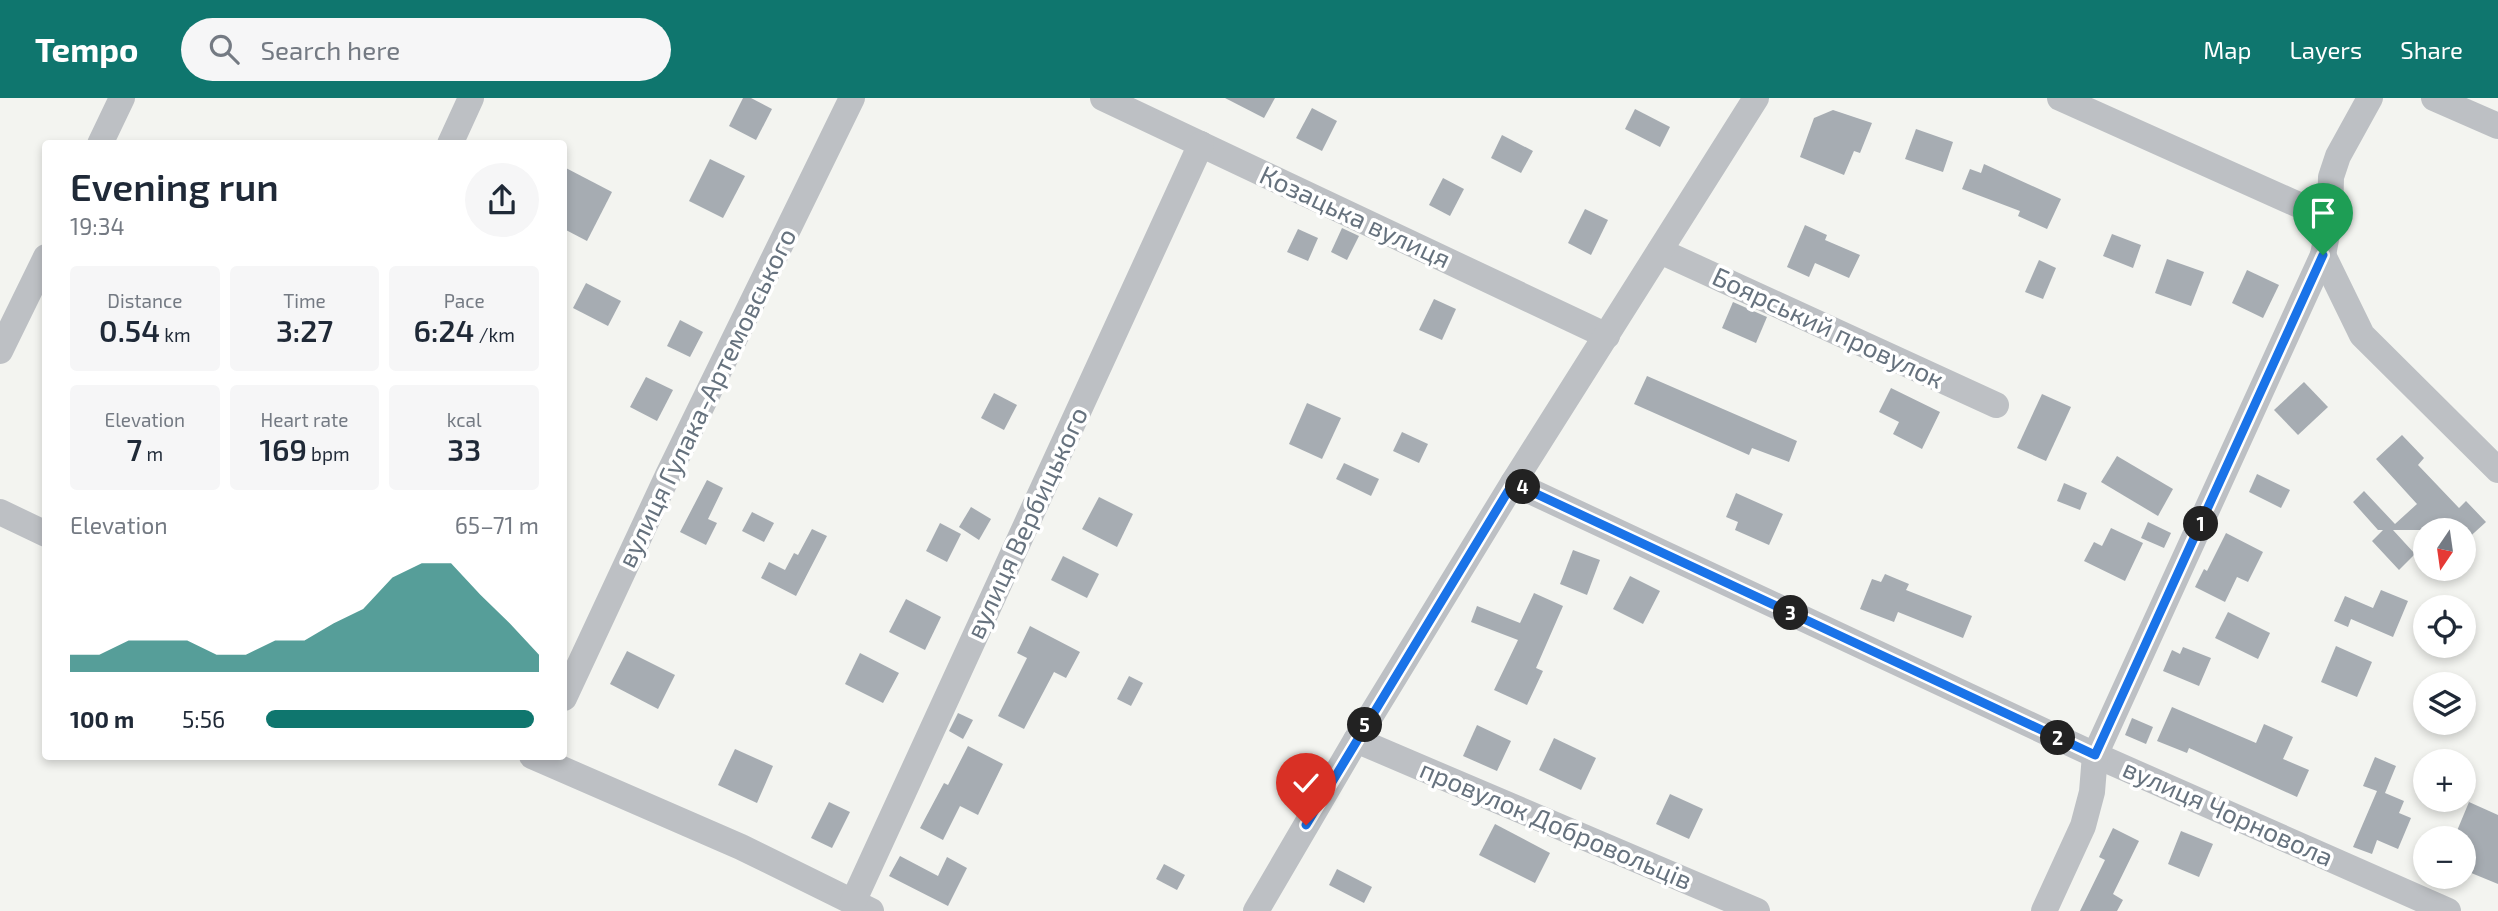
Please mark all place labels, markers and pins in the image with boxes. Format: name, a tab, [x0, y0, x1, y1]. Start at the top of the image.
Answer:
pin	[2293, 183, 2353, 255]
pin: 4	[1506, 470, 1540, 504]
pin: 1	[2184, 506, 2218, 542]
pin: 3	[1774, 596, 1809, 630]
pin: 5	[1348, 708, 1382, 742]
pin: 2	[2040, 720, 2076, 756]
pin	[1276, 753, 1336, 825]

